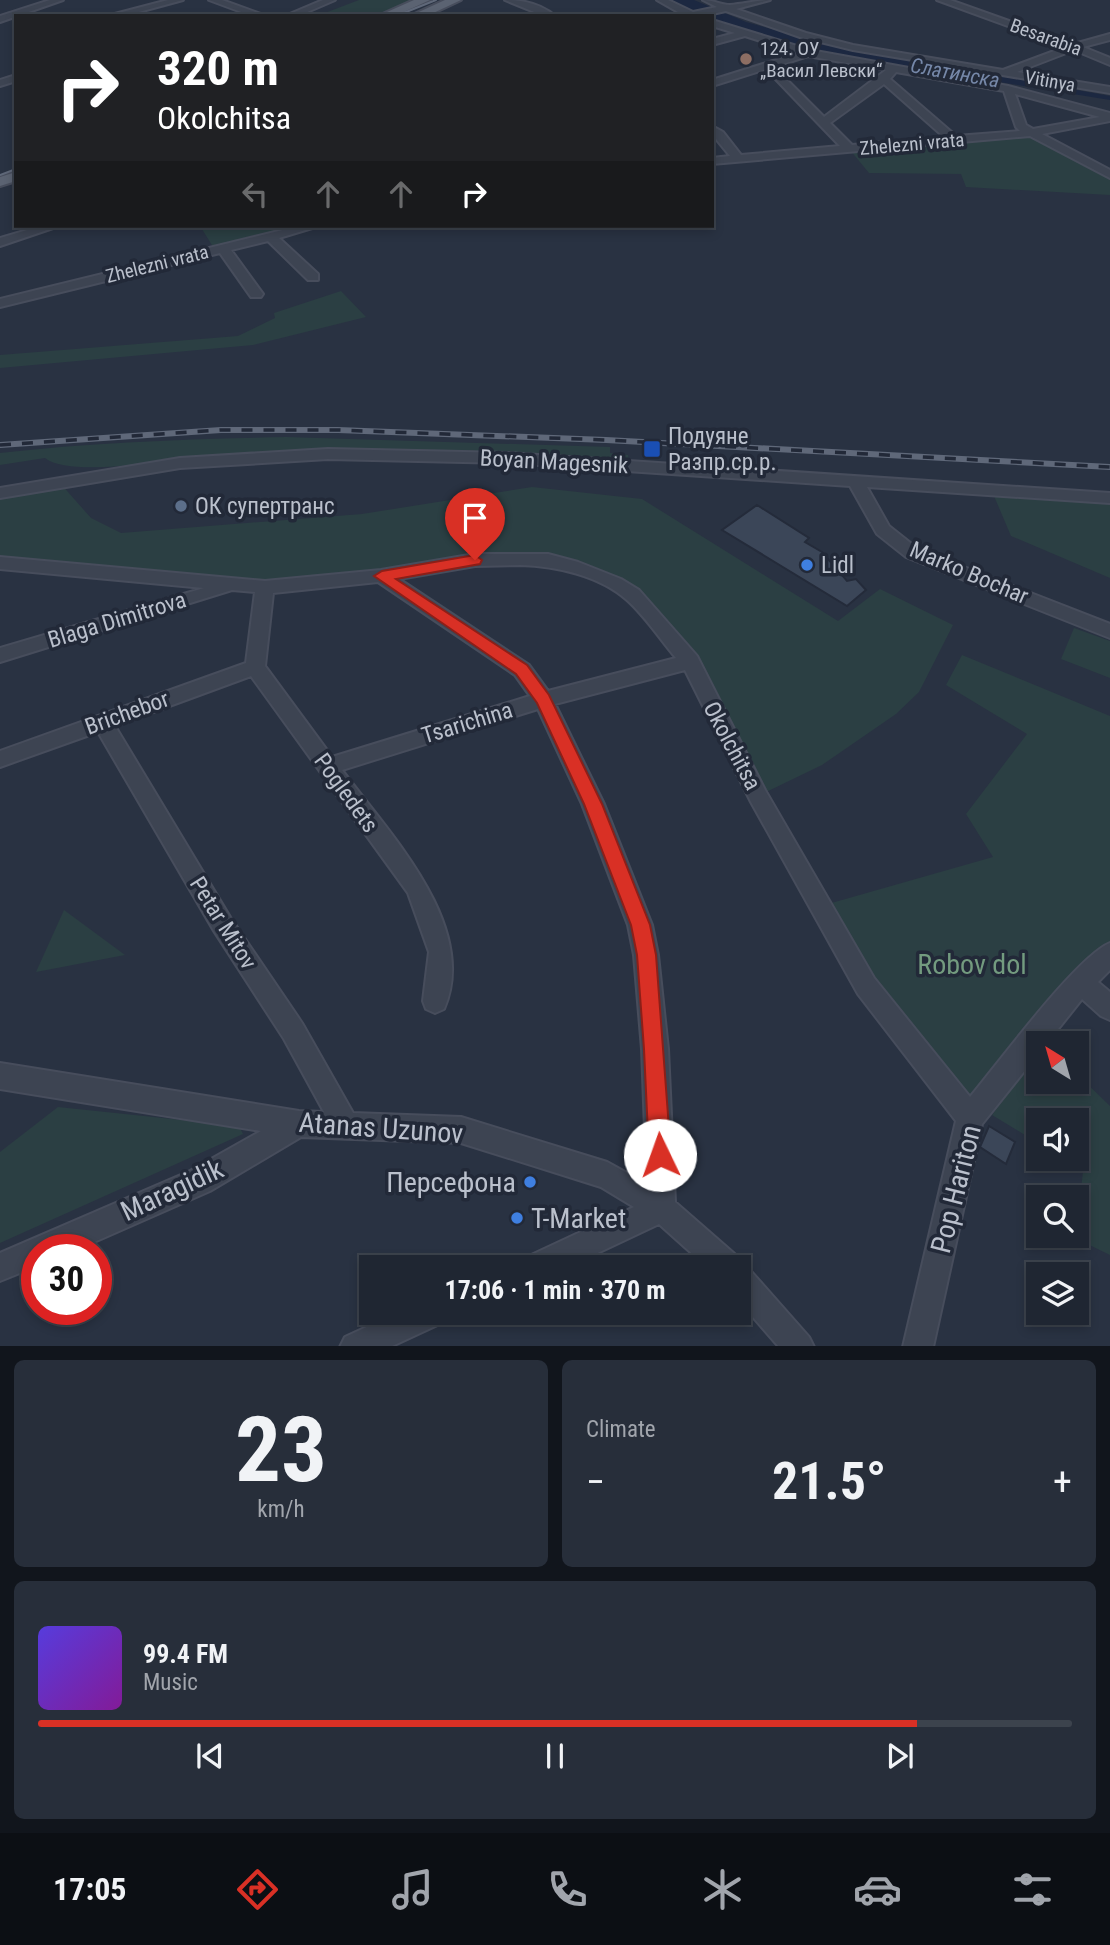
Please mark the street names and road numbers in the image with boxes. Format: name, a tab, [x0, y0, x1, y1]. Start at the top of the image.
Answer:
street label: Besarabia	[1007, 13, 1085, 61]
street label: Vitinya	[1023, 65, 1077, 97]
street label: Zhelezni vrata	[859, 128, 965, 160]
street label: Zhelezni vrata	[103, 240, 211, 288]
street label: Boyan Magesnik	[479, 445, 630, 479]
street label: Marko Bochar	[906, 536, 1032, 610]
street label: Blaga Dimitrova	[45, 586, 189, 654]
street label: Brichebor	[81, 685, 173, 741]
street label: Tsarichina	[418, 696, 516, 750]
street label: Okolchitsa	[697, 697, 767, 795]
street label: Pogledets	[308, 748, 384, 838]
street label: Petar Mitov	[184, 872, 262, 974]
street label: Atanas Uzunov	[298, 1106, 464, 1150]
street label: Pop Hariton	[924, 1121, 988, 1257]
street label: Maragidik	[116, 1152, 229, 1228]

